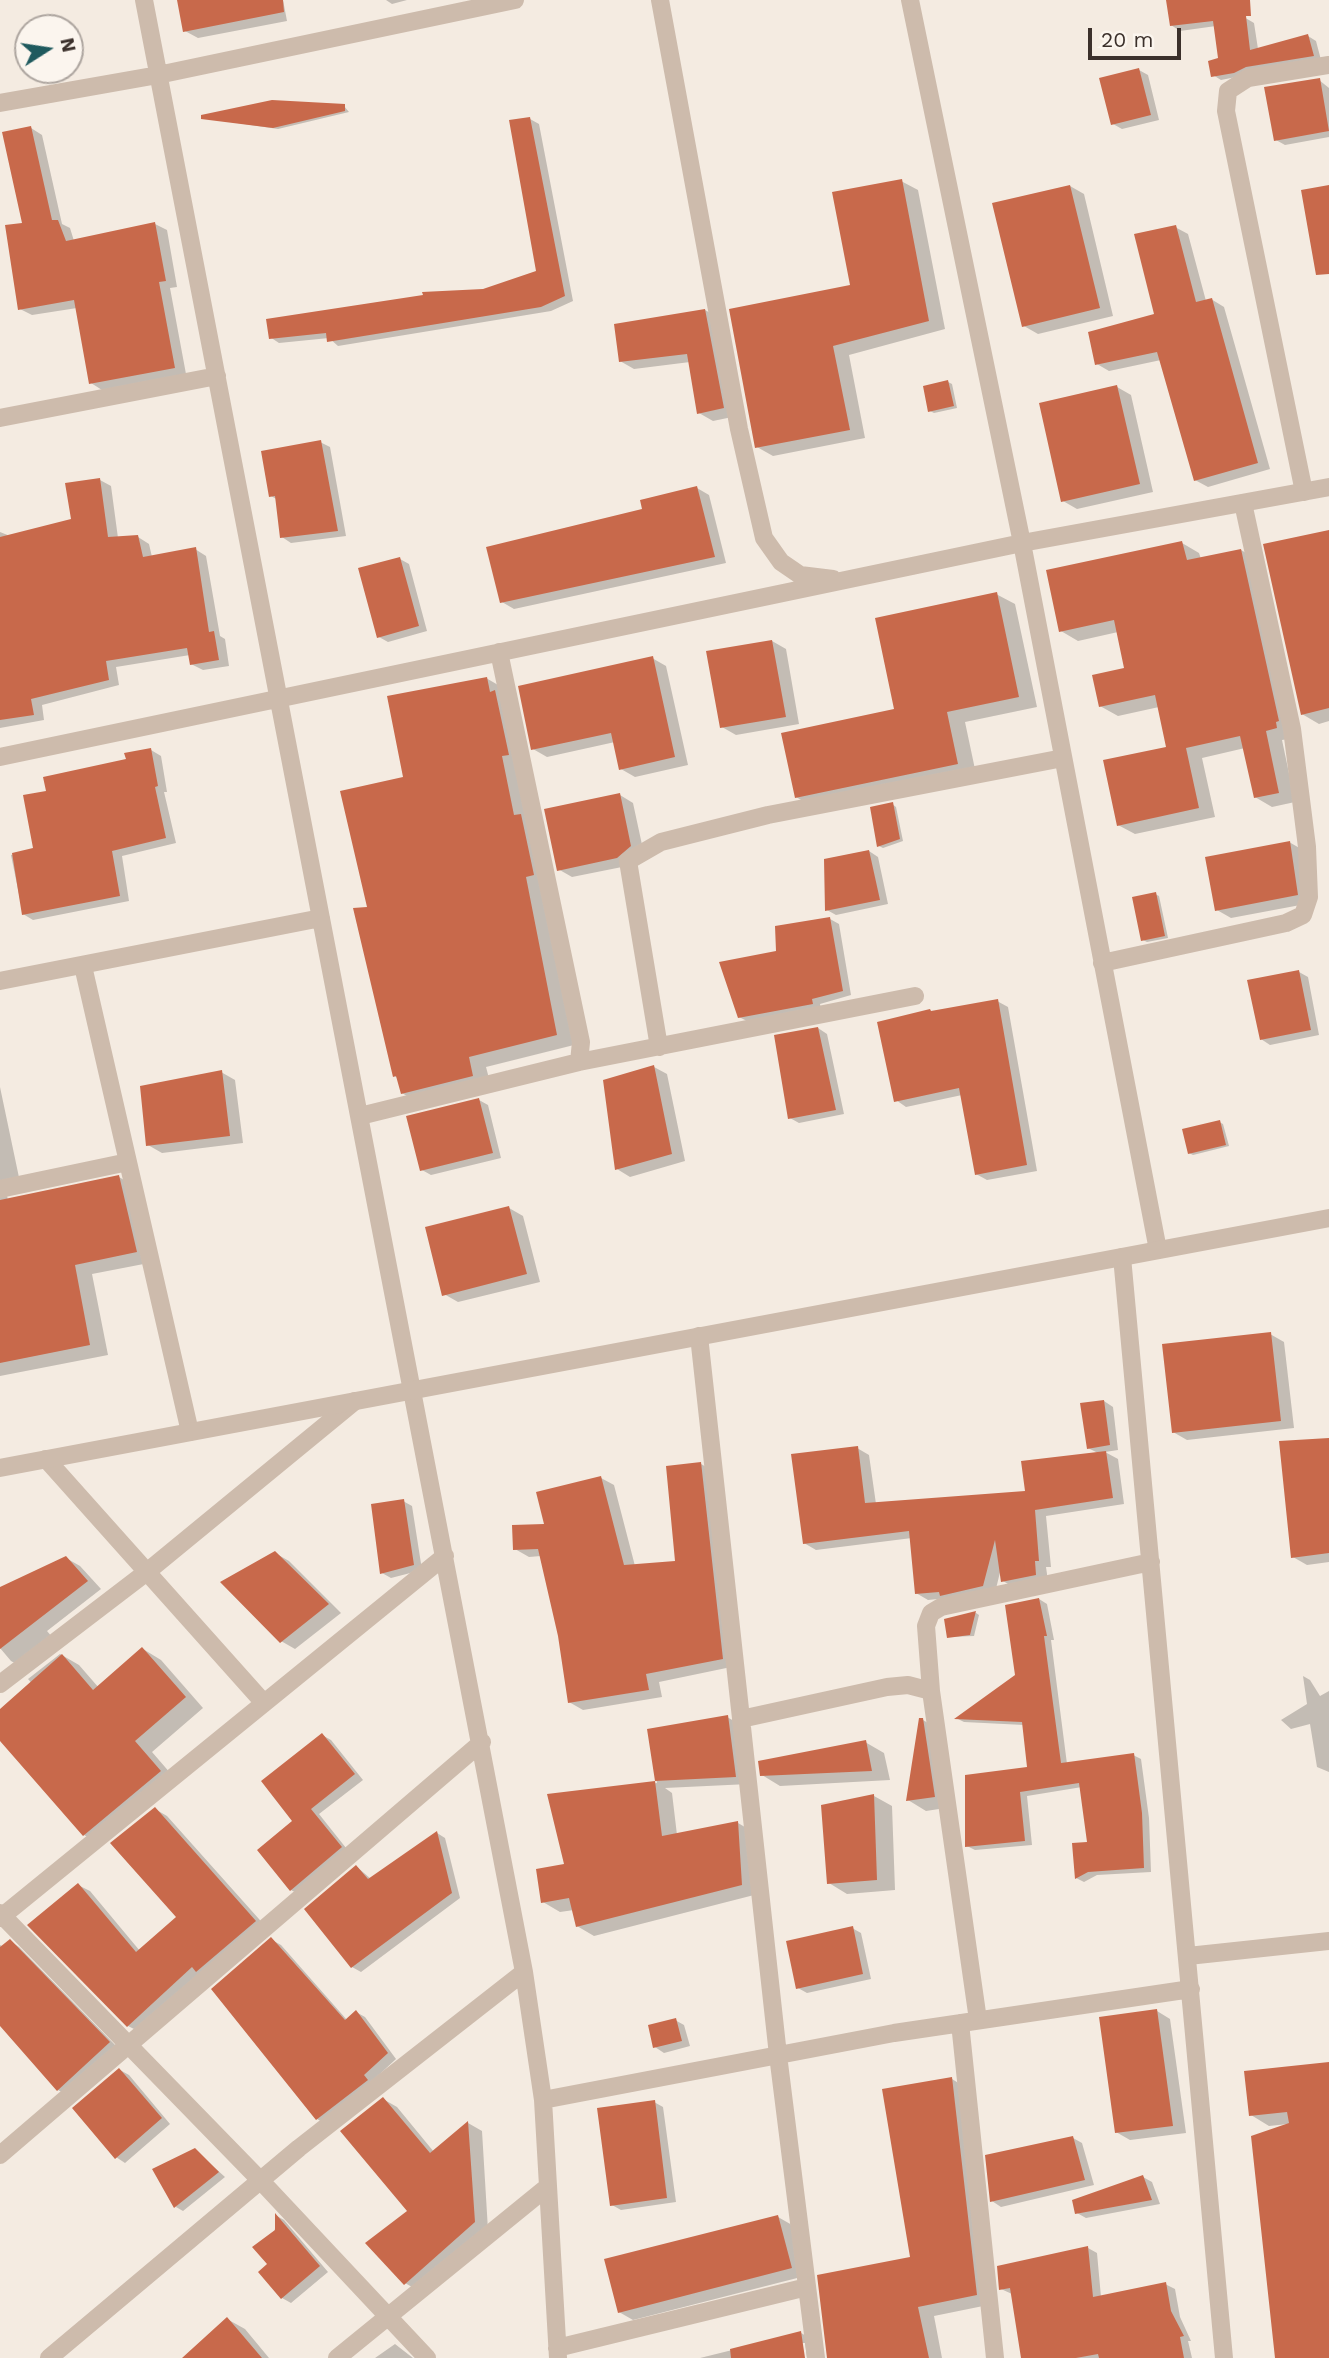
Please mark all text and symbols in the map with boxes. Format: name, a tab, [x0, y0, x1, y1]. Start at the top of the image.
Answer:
north arrow	[14, 14, 84, 84]
scale bar	[1091, 14, 1184, 58]
text: 20 m	[1101, 27, 1153, 52]
text: N	[55, 36, 81, 54]

